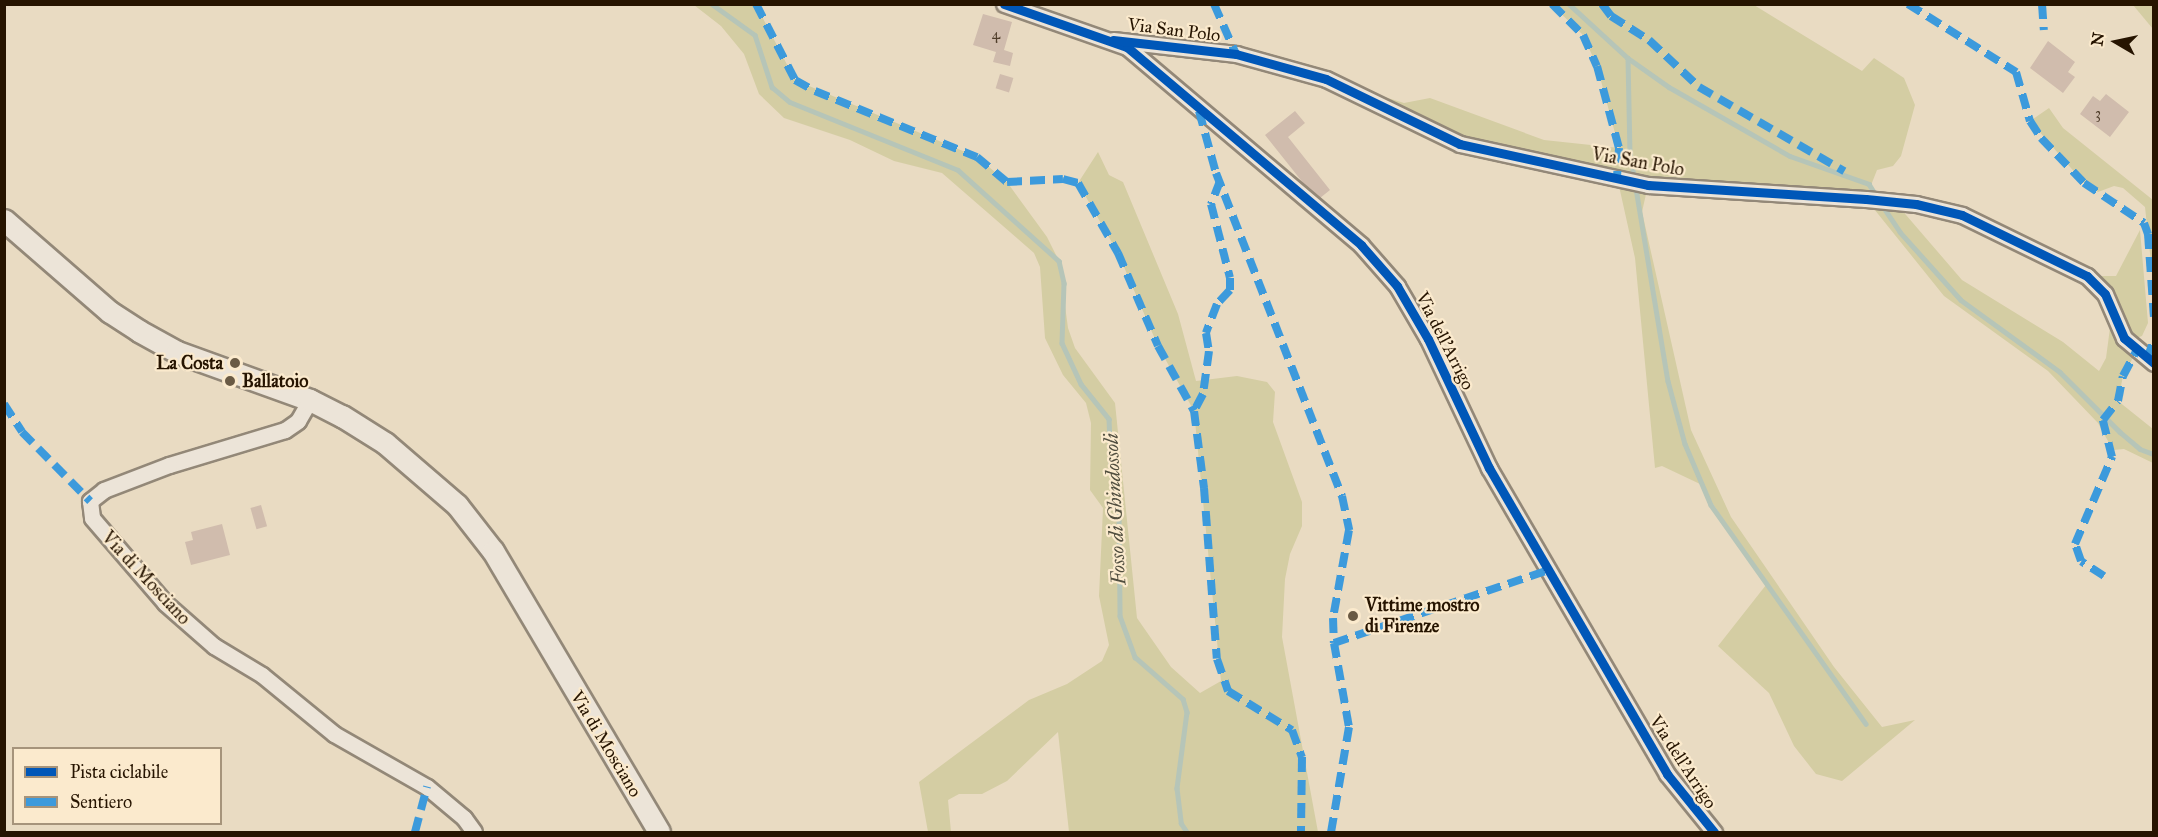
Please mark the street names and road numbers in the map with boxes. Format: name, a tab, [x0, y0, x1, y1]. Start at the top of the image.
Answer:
street label: Via San Polo	[1126, 14, 1222, 46]
street label: Via San Polo	[1590, 143, 1686, 181]
street label: Via dell'Arrigo	[1411, 288, 1479, 394]
street label: Via di Mosciano	[97, 527, 195, 629]
street label: Via di Mosciano	[566, 687, 646, 801]
street label: Via dell'Arrigo	[1645, 711, 1721, 813]

